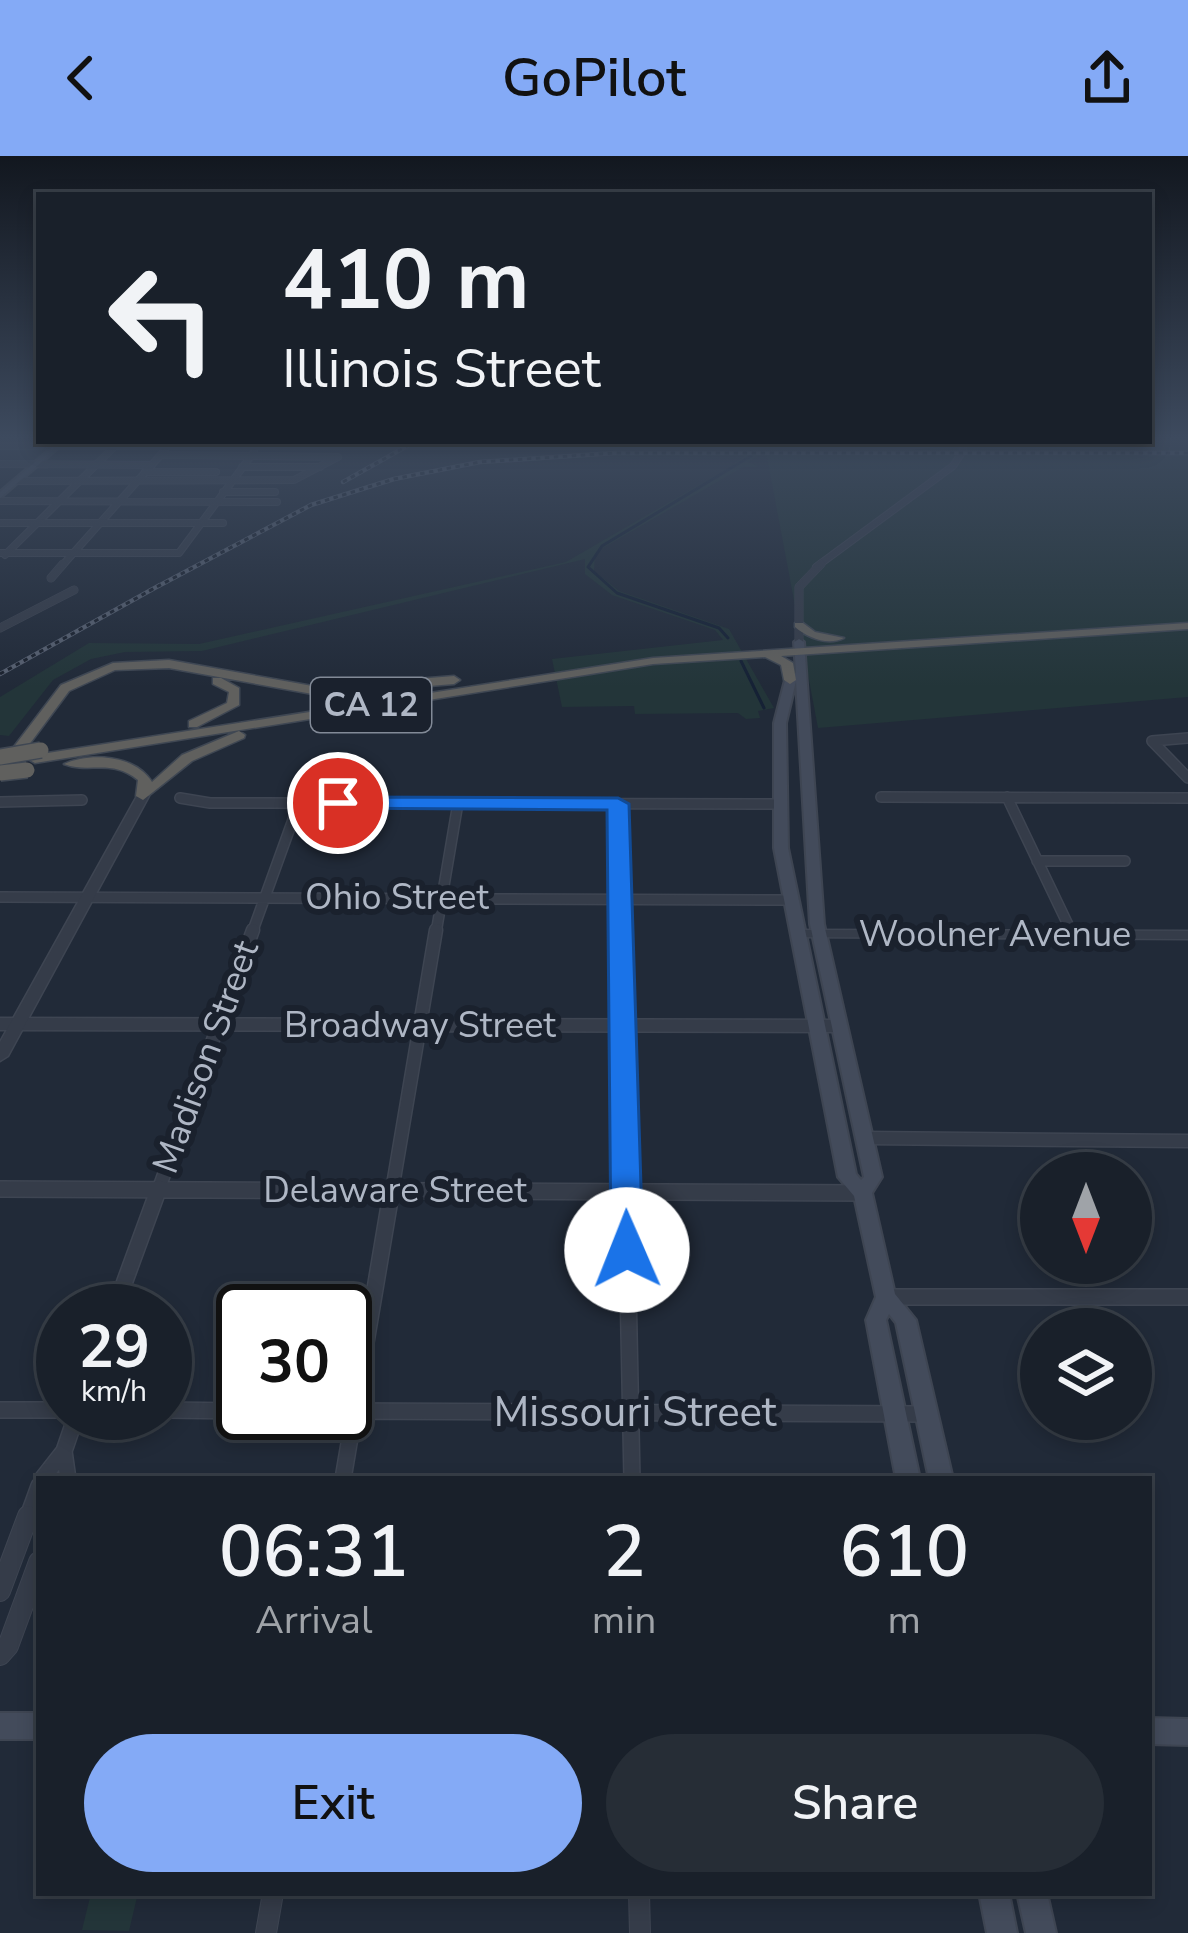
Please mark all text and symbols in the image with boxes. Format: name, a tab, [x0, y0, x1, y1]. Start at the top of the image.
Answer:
text: GoPilot	[502, 41, 686, 115]
icon: back	[48, 45, 114, 111]
icon: share	[1074, 45, 1140, 111]
text: 410 m	[282, 223, 530, 338]
icon: left	[84, 240, 240, 396]
text: Illinois Street	[282, 332, 601, 406]
road number: CA 12	[311, 678, 431, 732]
pin	[287, 752, 389, 854]
icon: arrive	[305, 770, 371, 836]
street label: Ohio Street	[305, 873, 489, 922]
street label: Woolner Avenue	[859, 910, 1131, 959]
street label: Madison Street	[141, 933, 271, 1180]
street label: Broadway Street	[284, 1001, 556, 1050]
north arrow	[1020, 1152, 1152, 1284]
map controls	[1020, 1152, 1152, 1440]
street label: Delaware Street	[263, 1166, 527, 1215]
position arrow	[564, 1187, 690, 1313]
speed limit sign: 30	[216, 1284, 372, 1440]
text: 29	[78, 1306, 150, 1388]
button: layers	[1020, 1308, 1152, 1440]
text: km/h	[81, 1371, 147, 1412]
street label: Missouri Street	[493, 1384, 777, 1441]
text: 06:31	[219, 1503, 409, 1601]
text: 2	[603, 1503, 646, 1601]
text: 610	[839, 1503, 969, 1601]
text: Arrival	[255, 1594, 373, 1647]
text: min	[592, 1594, 656, 1647]
text: m	[887, 1594, 921, 1647]
button: Exit	[84, 1734, 582, 1872]
button: Share	[606, 1734, 1104, 1872]

